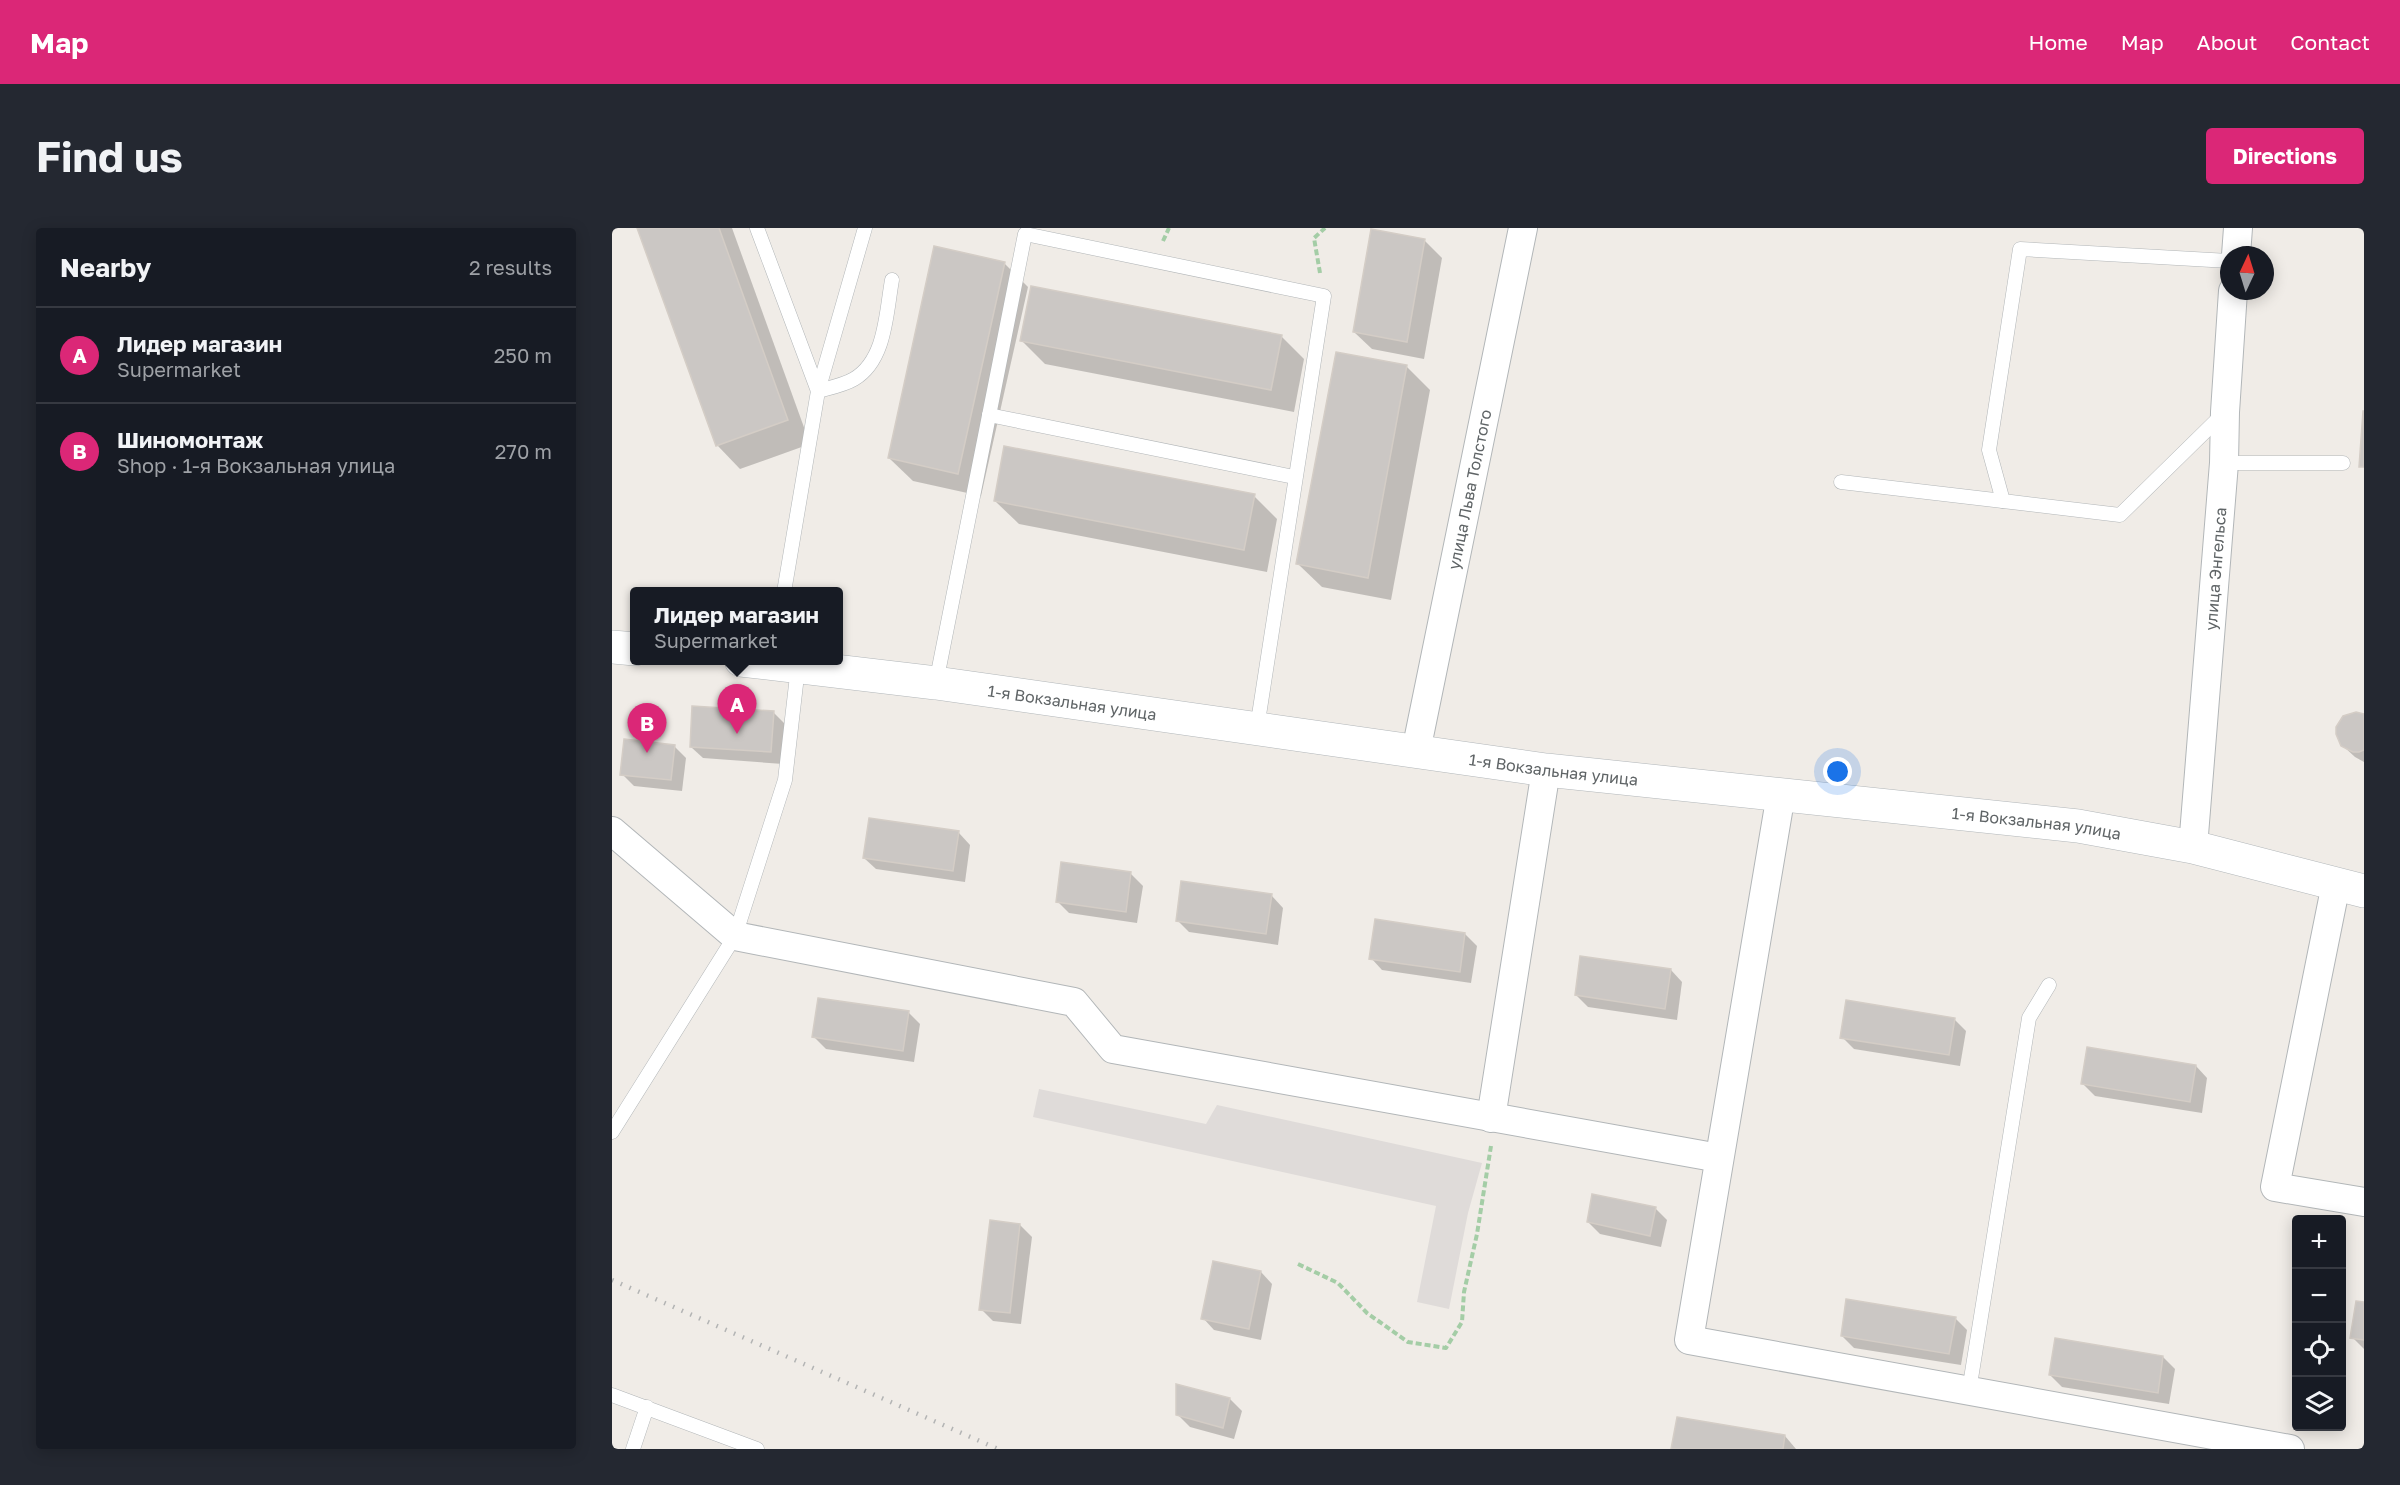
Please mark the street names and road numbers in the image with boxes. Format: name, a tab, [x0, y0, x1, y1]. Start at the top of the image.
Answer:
street label: улица Льва Толстого	[1443, 408, 1496, 571]
street label: улица Энгельса	[2201, 506, 2230, 631]
street label: 1-я Вокзальная улица	[986, 680, 1158, 724]
street label: 1-я Вокзальная улица	[1468, 749, 1639, 790]
street label: 1-я Вокзальная улица	[1951, 803, 2123, 844]

